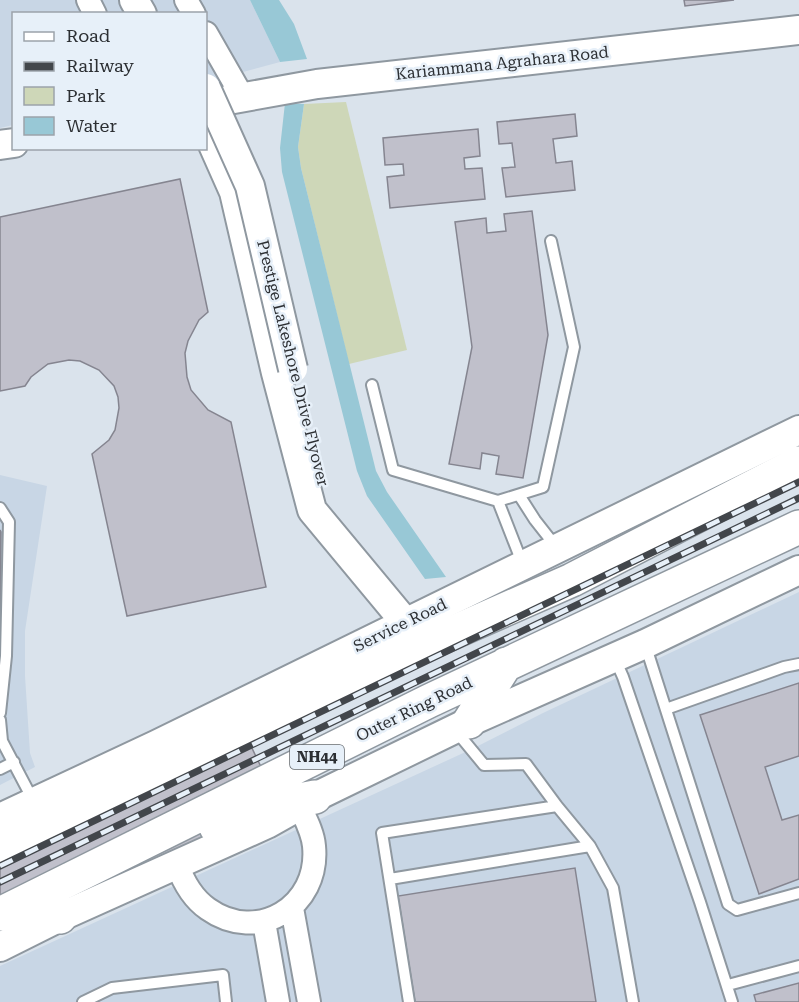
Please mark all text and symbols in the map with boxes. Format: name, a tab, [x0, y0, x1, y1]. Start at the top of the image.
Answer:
legend	[12, 12, 207, 150]
text: Road	[66, 25, 111, 46]
street label: Kariammana Agrahara Road	[394, 42, 610, 84]
text: Railway	[66, 55, 134, 76]
text: Park	[66, 85, 106, 106]
text: Water	[66, 115, 117, 136]
street label: Prestige Lakeshore Drive Flyover	[253, 238, 333, 489]
street label: Service Road	[350, 594, 450, 656]
street label: Outer Ring Road	[353, 673, 475, 745]
road number: NH44	[290, 745, 344, 769]

